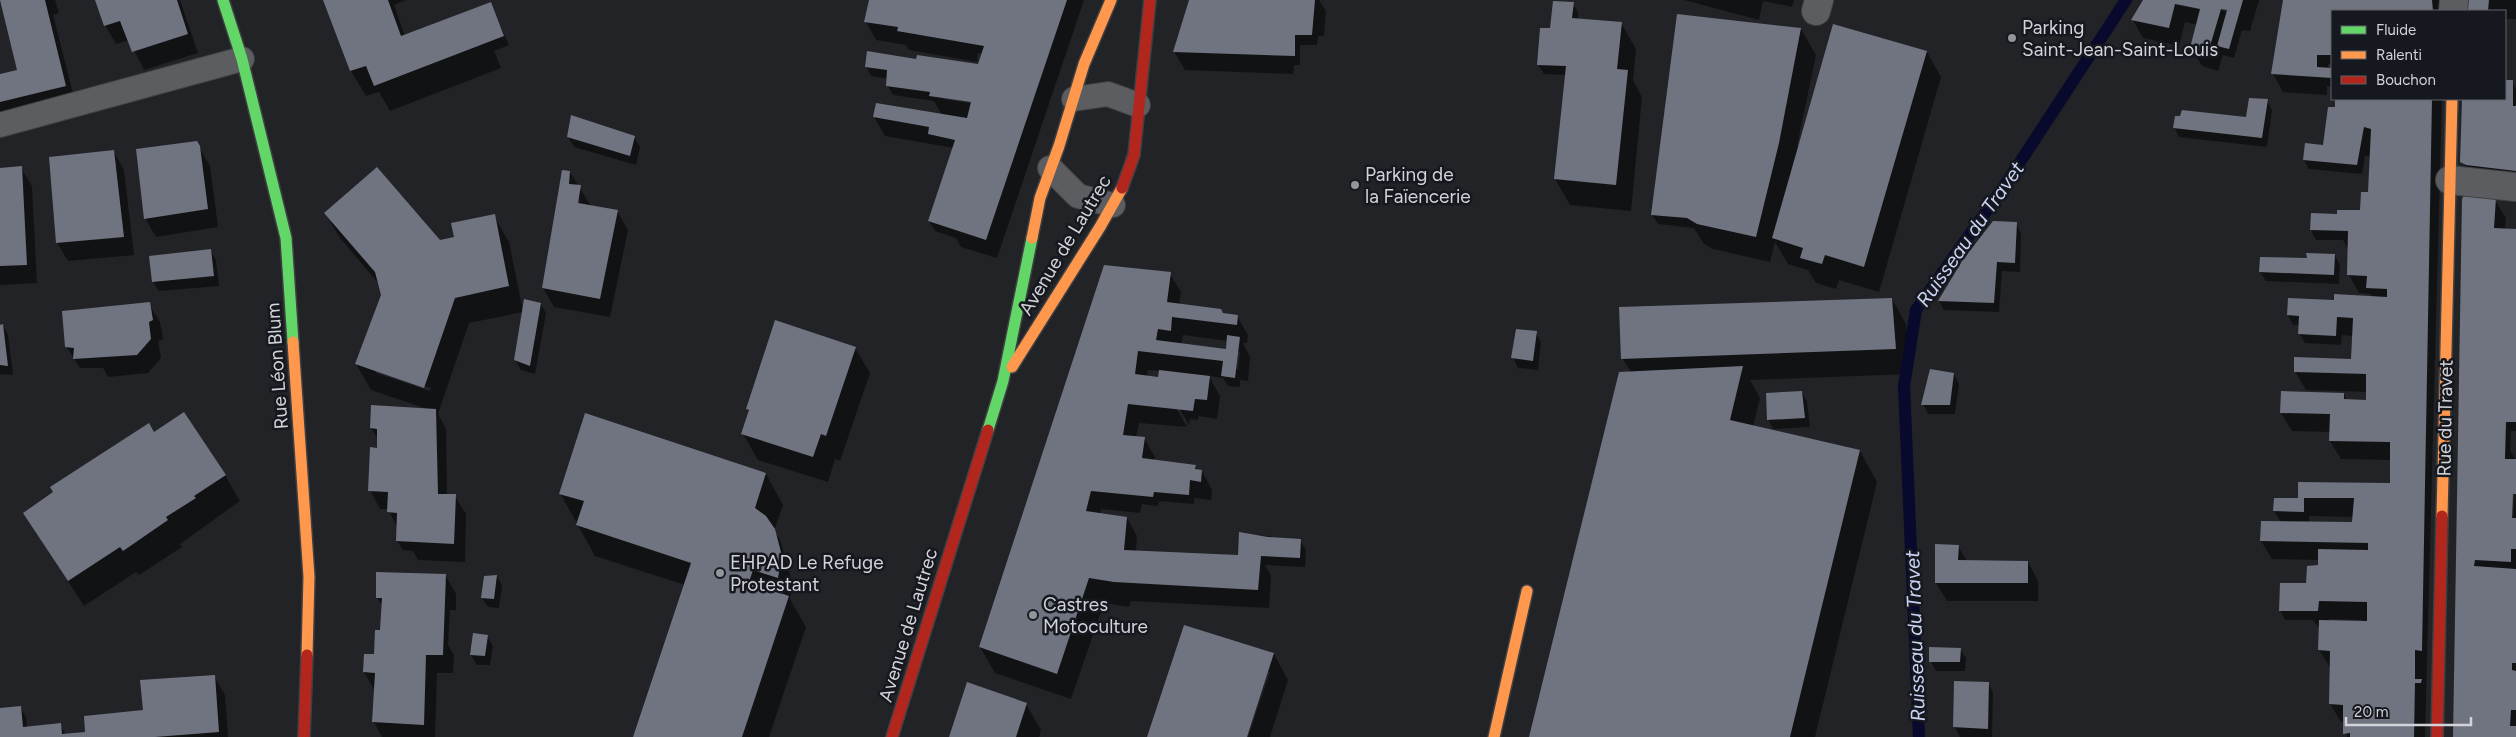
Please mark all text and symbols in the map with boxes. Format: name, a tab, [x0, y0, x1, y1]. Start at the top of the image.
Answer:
legend	[2331, 10, 2506, 100]
place label: Parking Saint-Jean-Saint-Louis	[2022, 16, 2218, 61]
text: Fluide	[2376, 21, 2416, 39]
marker: Parking Saint-Jean-Saint-Louis	[2006, 32, 2018, 44]
text: Ralenti	[2376, 46, 2422, 64]
text: Bouchon	[2376, 71, 2436, 89]
water label: Ruisseau du Travet	[1911, 157, 2029, 311]
place label: Parking de la Faïencerie	[1365, 163, 1471, 208]
street label: Avenue de Lautrec	[1014, 171, 1116, 319]
marker: Parking de la Faïencerie	[1349, 179, 1361, 191]
street label: Rue Léon Blum	[261, 302, 293, 430]
street label: Rue du Travet	[2432, 359, 2458, 477]
street label: Avenue de Lautrec	[874, 545, 942, 705]
water label: Ruisseau du Travet	[1900, 550, 1930, 722]
place label: EHPAD Le Refuge Protestant	[730, 551, 884, 596]
marker: EHPAD Le Refuge Protestant	[714, 567, 726, 579]
place label: Castres Motoculture	[1043, 593, 1148, 638]
marker: Castres Motoculture	[1027, 609, 1039, 621]
scale bar	[2346, 694, 2471, 726]
text: 20 m	[2354, 703, 2388, 721]

